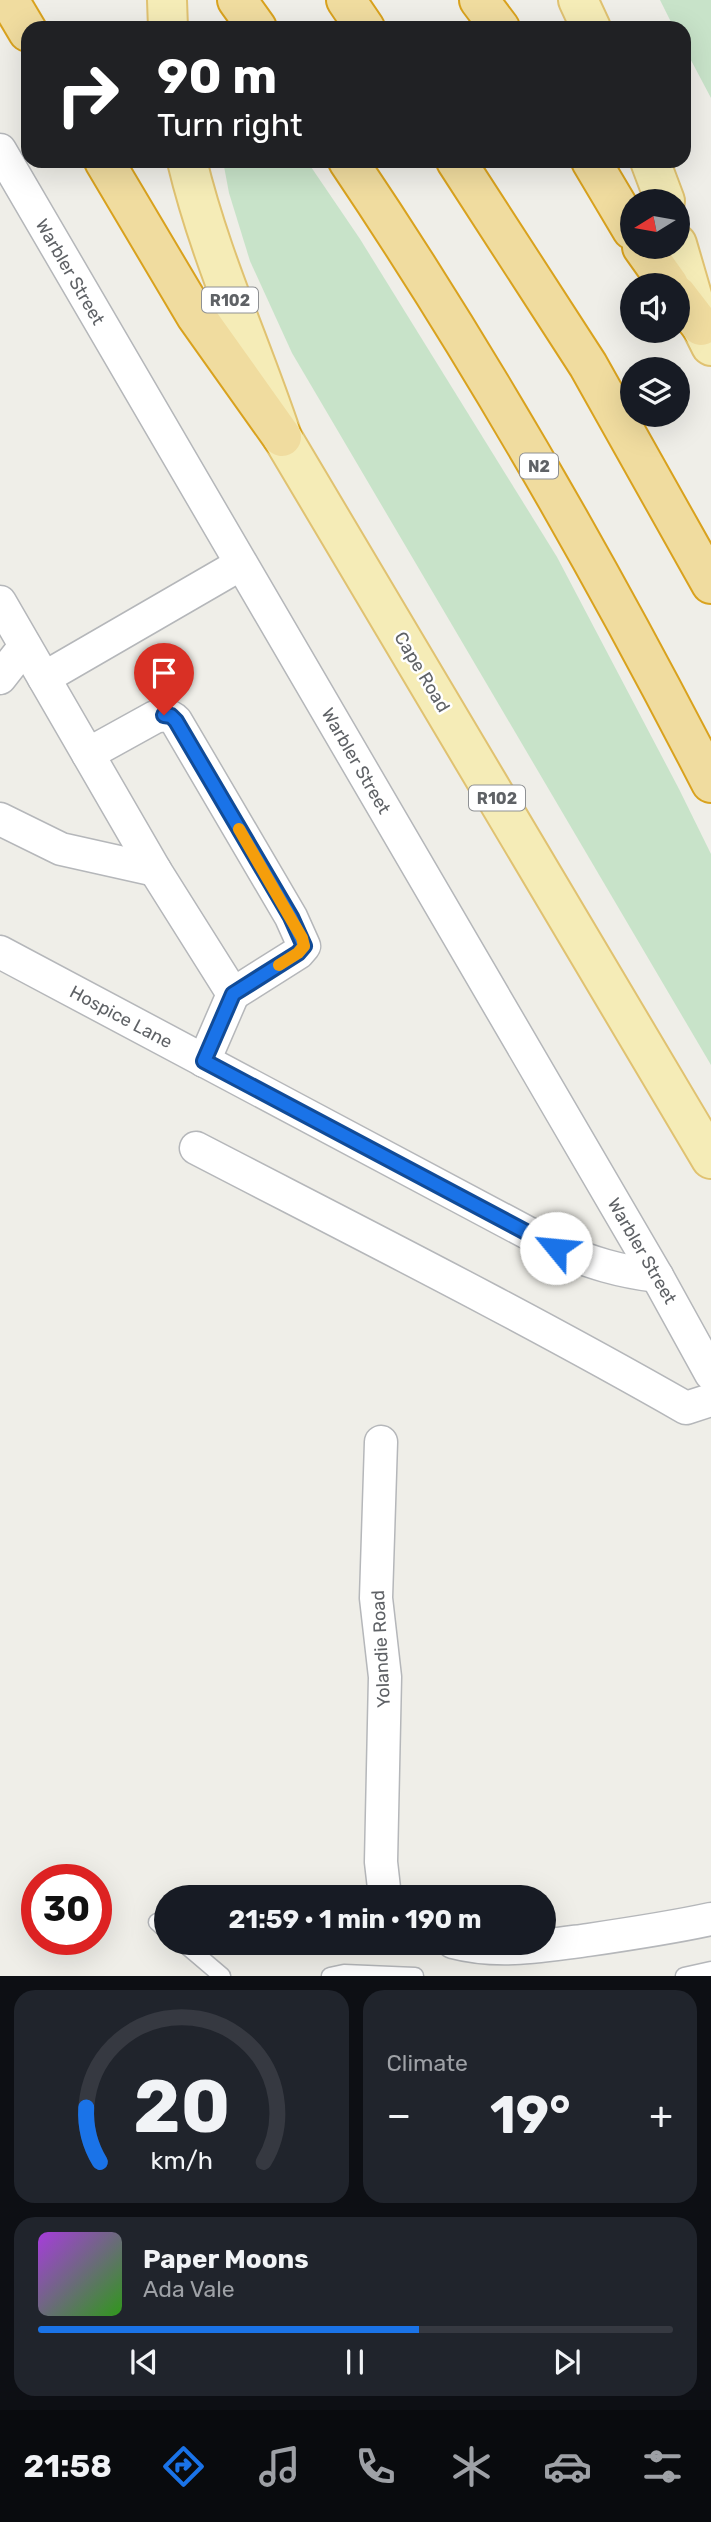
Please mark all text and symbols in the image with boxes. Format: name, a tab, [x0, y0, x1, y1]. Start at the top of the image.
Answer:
text: 90 m	[157, 47, 277, 105]
icon: right	[42, 49, 133, 140]
text: Turn right	[157, 106, 302, 144]
north arrow	[620, 189, 690, 259]
map controls	[620, 189, 690, 427]
street label: Warbler Street	[31, 215, 109, 329]
button: sound	[620, 273, 690, 343]
road number: R102	[202, 288, 258, 312]
button: layers	[620, 357, 690, 427]
road number: N2	[520, 453, 558, 478]
street label: Cape Road	[389, 628, 455, 716]
pin	[134, 643, 194, 715]
icon: arrive	[145, 654, 183, 692]
street label: Warbler Street	[317, 704, 395, 818]
road number: R102	[469, 786, 525, 810]
street label: Hospice Lane	[66, 981, 176, 1053]
street label: Warbler Street	[603, 1194, 681, 1308]
position arrow	[519, 1211, 593, 1285]
street label: Yolandie Road	[367, 1590, 395, 1708]
speed limit sign: 30	[21, 1864, 112, 1955]
text: 21:59 · 1 min · 190 m	[228, 1904, 482, 1935]
text: Climate	[387, 2049, 468, 2077]
text: 20	[133, 2065, 230, 2151]
text: 19°	[490, 2084, 571, 2146]
text: −	[387, 2092, 411, 2138]
text: +	[649, 2092, 673, 2138]
text: km/h	[150, 2146, 212, 2175]
text: Paper Moons	[143, 2244, 309, 2275]
text: Ada Vale	[143, 2275, 235, 2303]
icon: previous	[125, 2343, 163, 2381]
icon: pause	[336, 2343, 374, 2381]
icon: next	[548, 2343, 586, 2381]
icon: directions	[159, 2442, 208, 2491]
icon: music	[255, 2442, 304, 2491]
icon: phone	[351, 2442, 400, 2491]
icon: climate	[447, 2442, 496, 2491]
icon: car	[543, 2442, 592, 2491]
icon: filters	[638, 2442, 687, 2491]
text: 21:58	[23, 2447, 112, 2485]

